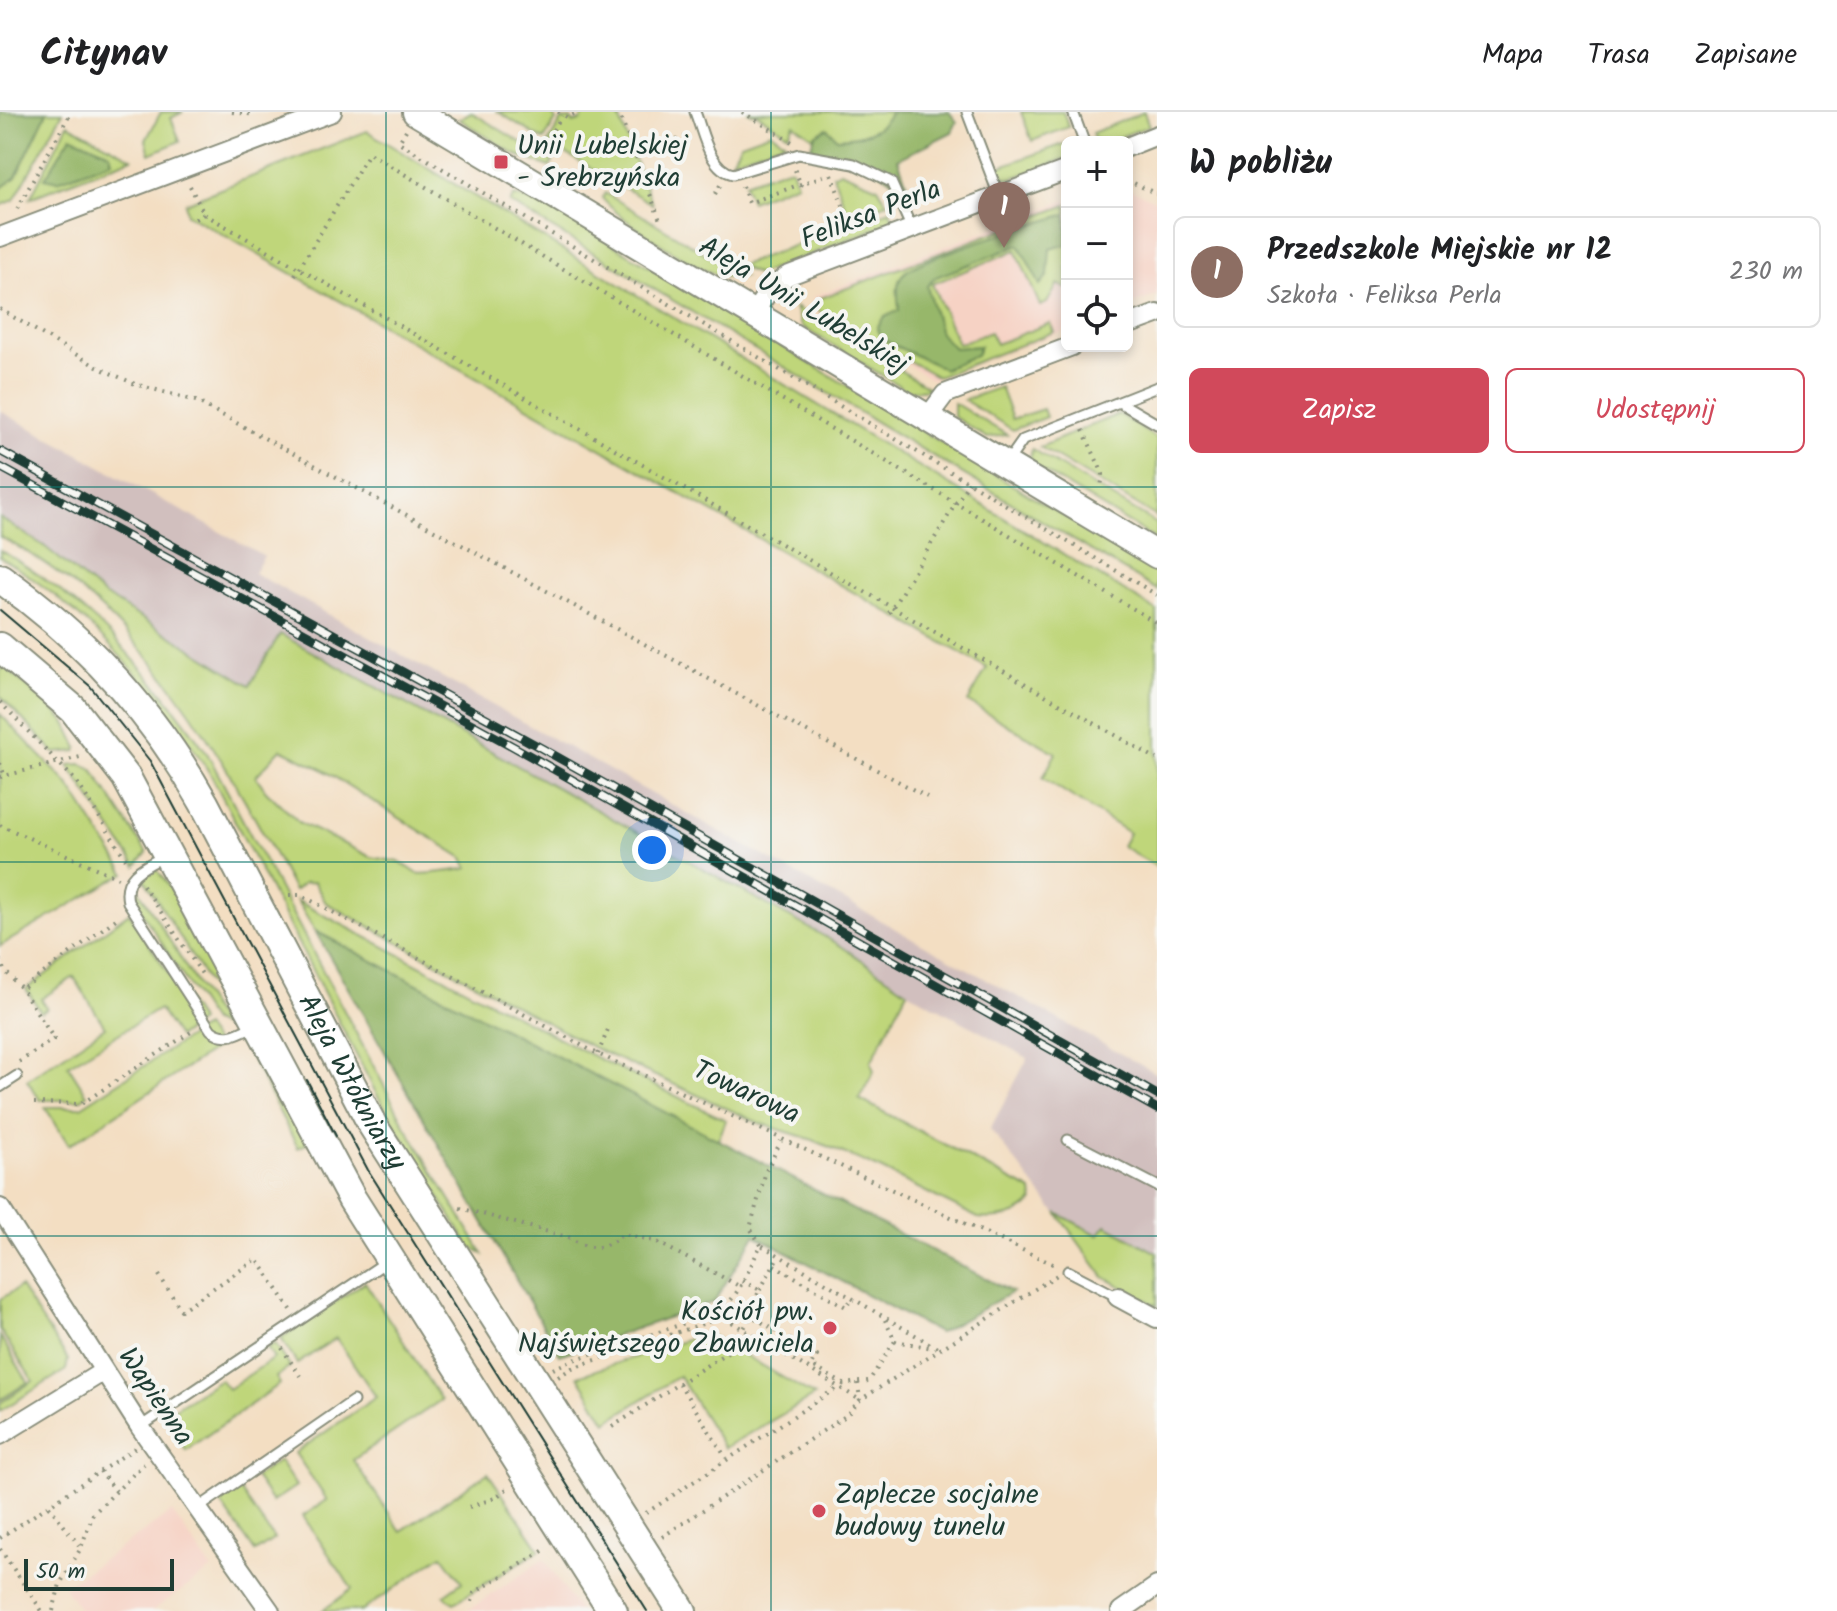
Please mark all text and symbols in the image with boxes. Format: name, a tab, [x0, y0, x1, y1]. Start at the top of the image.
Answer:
text: Citynav	[40, 25, 167, 85]
text: Mapa	[1482, 33, 1543, 78]
text: Trasa	[1587, 33, 1650, 78]
text: Zapisane	[1694, 33, 1797, 78]
place label: Unii Lubelskiej - Srebrzyńska	[517, 124, 688, 201]
map controls	[1061, 136, 1133, 352]
button: +	[1061, 136, 1133, 208]
text: W pobliżu	[1189, 137, 1332, 191]
marker: Unii Lubelskiej - Srebrzyńska	[492, 153, 510, 171]
street label: Feliksa Perla	[794, 168, 948, 262]
pin: 1	[978, 182, 1030, 248]
button: −	[1061, 208, 1133, 280]
street label: Aleja Unii Lubelskiej	[689, 225, 918, 387]
text: Przedszkole Miejskie nr 12	[1267, 227, 1612, 275]
text: 1	[1213, 251, 1221, 293]
text: 230 m	[1729, 251, 1803, 293]
text: Szkoła · Feliksa Perla	[1267, 275, 1502, 317]
button: locate	[1061, 280, 1133, 352]
button: Zapisz	[1189, 368, 1489, 453]
button: Udostępnij	[1505, 368, 1805, 453]
your location	[632, 830, 672, 870]
street label: Aleja Włókniarzy	[285, 986, 419, 1180]
street label: Towarowa	[685, 1049, 807, 1137]
place label: Kościół pw. Najświętszego Zbawiciela	[518, 1290, 814, 1367]
marker: Kościół pw. Najświętszego Zbawiciela	[821, 1319, 839, 1337]
street label: Wapienna	[105, 1339, 205, 1455]
place label: Zaplecze socjalne budowy tunelu	[835, 1473, 1039, 1550]
marker: Zaplecze socjalne budowy tunelu	[810, 1502, 828, 1520]
scale bar	[24, 1555, 174, 1591]
text: 50 m	[36, 1555, 85, 1590]

